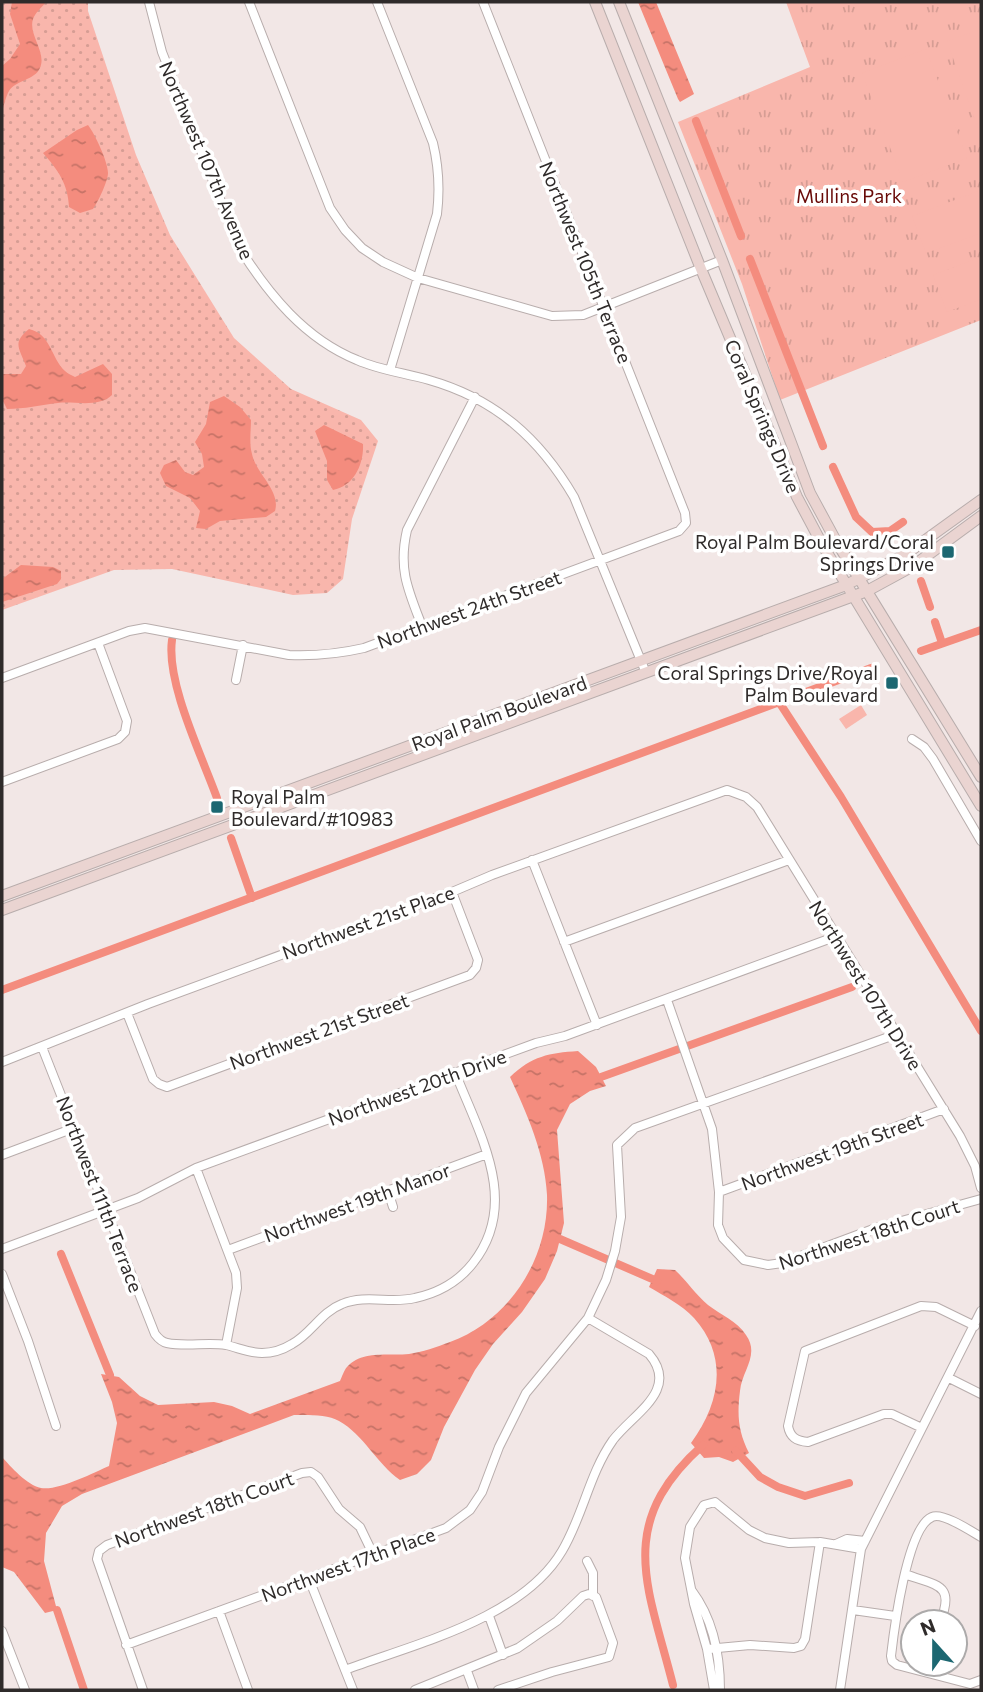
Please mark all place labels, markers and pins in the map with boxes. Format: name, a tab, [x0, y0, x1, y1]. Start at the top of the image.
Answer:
place label: Royal Palm Boulevard/Coral Springs Drive	[695, 530, 934, 575]
marker: Royal Palm Boulevard/Coral Springs Drive	[940, 544, 956, 560]
place label: Coral Springs Drive/Royal Palm Boulevard	[658, 661, 878, 706]
marker: Coral Springs Drive/Royal Palm Boulevard	[884, 675, 900, 691]
place label: Royal Palm Boulevard/#10983	[231, 785, 393, 830]
marker: Royal Palm Boulevard/#10983	[209, 799, 225, 815]

